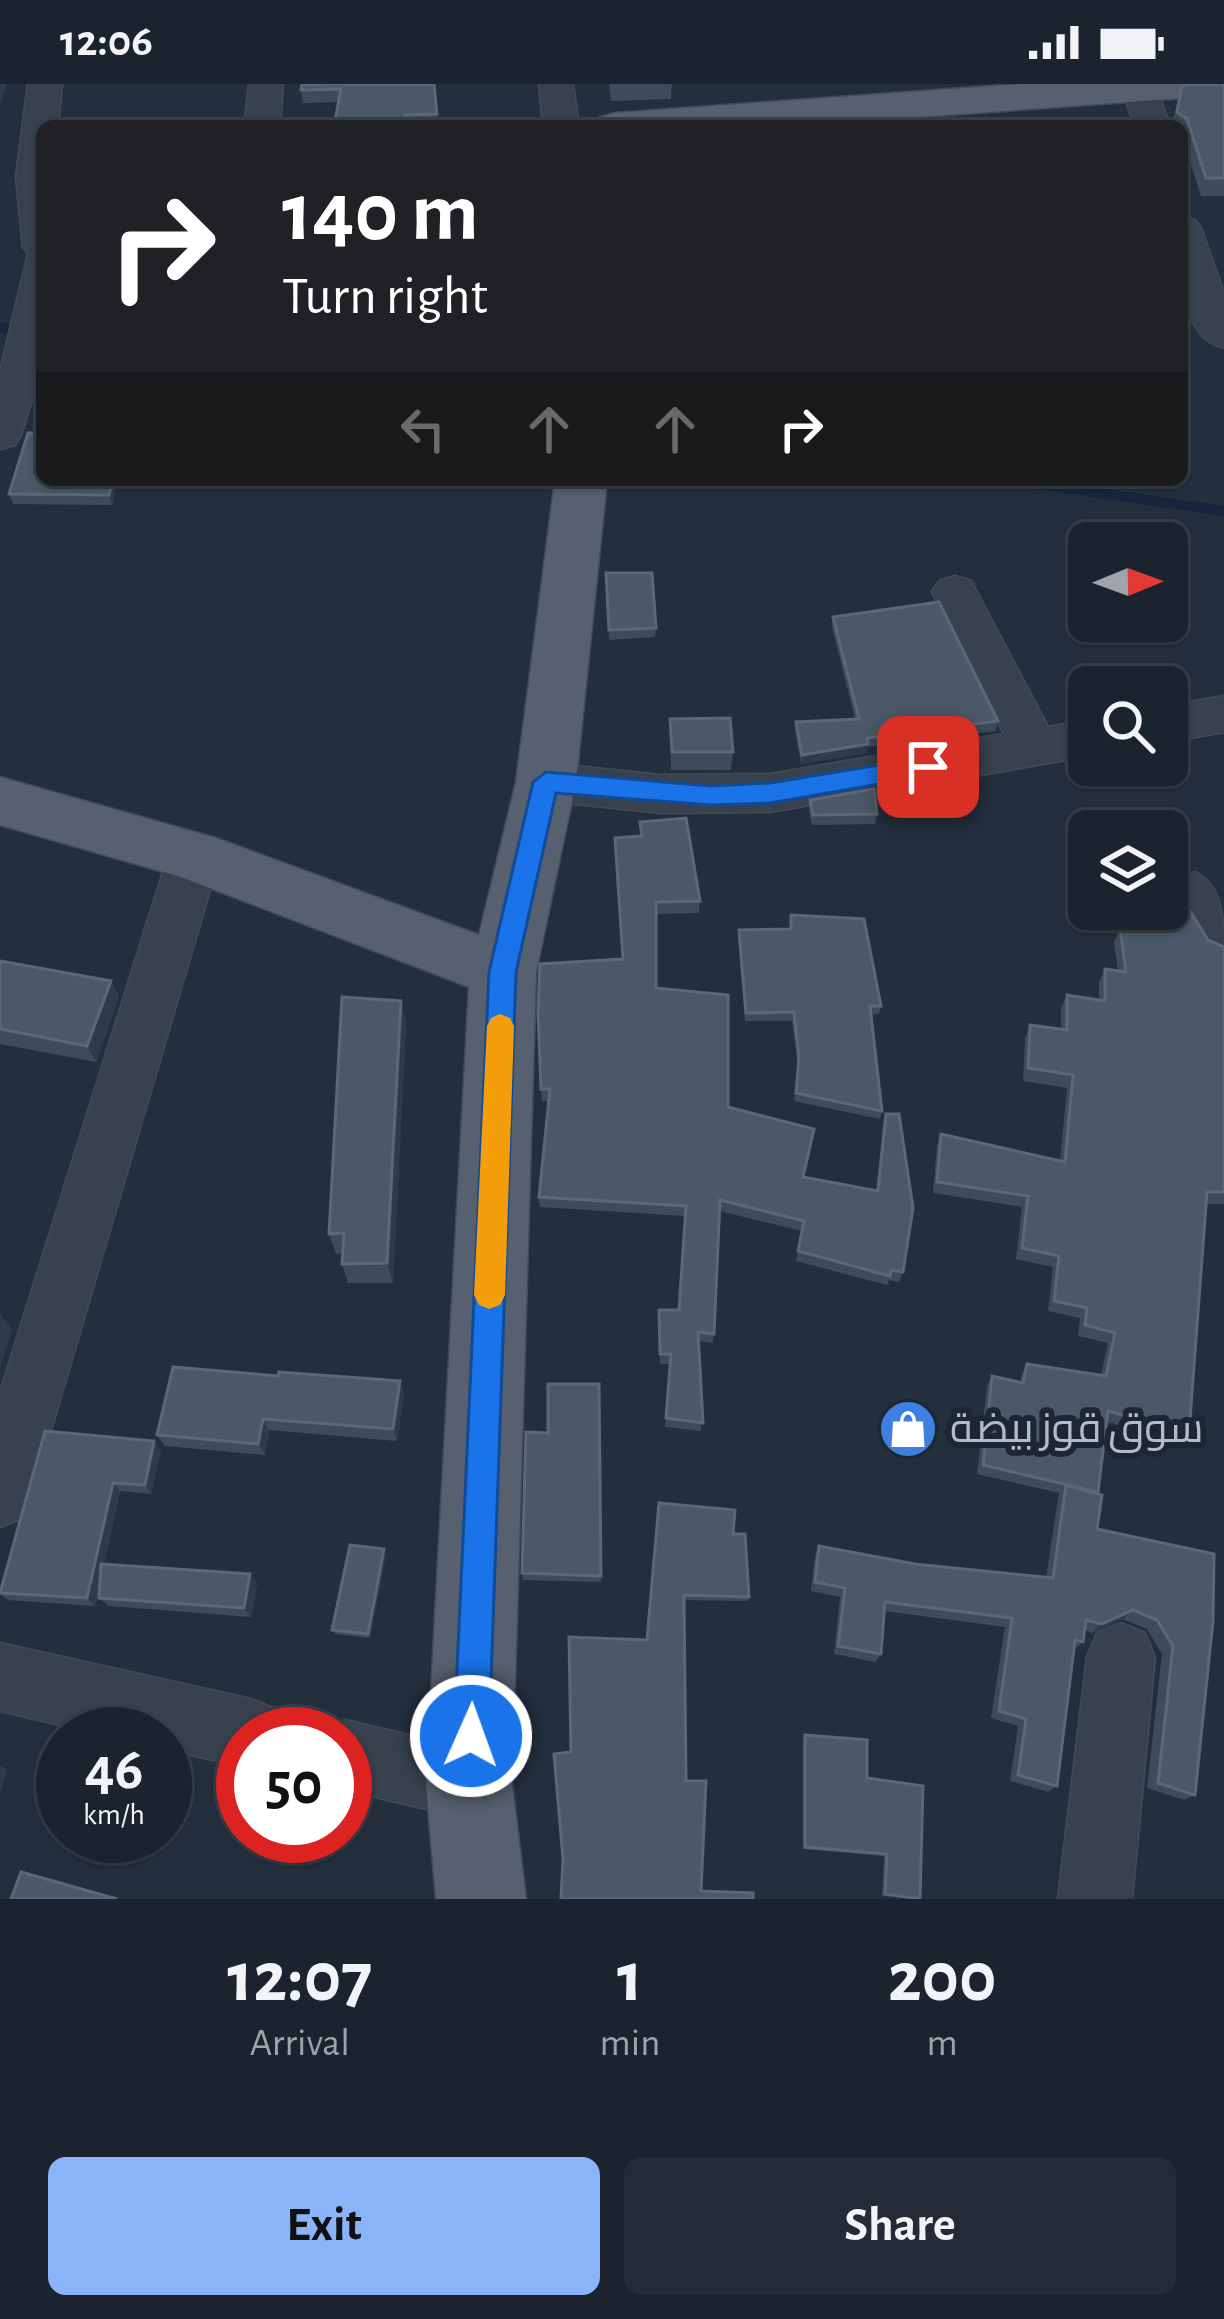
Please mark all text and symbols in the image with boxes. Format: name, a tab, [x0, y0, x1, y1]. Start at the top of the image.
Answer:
text: 12:06	[60, 19, 153, 64]
icon: right	[84, 168, 240, 324]
text: 140 m	[282, 172, 479, 256]
text: Turn right	[282, 270, 488, 324]
icon: left	[390, 396, 456, 462]
icon: ahead	[516, 396, 582, 462]
icon: ahead	[642, 396, 708, 462]
icon: right	[768, 396, 834, 462]
north arrow	[1068, 522, 1188, 642]
map controls	[1068, 522, 1188, 930]
button: search	[1068, 666, 1188, 786]
pin	[877, 716, 979, 818]
icon: arrive	[895, 734, 961, 800]
button: layers	[1068, 810, 1188, 930]
shop icon: سوق قوز بيضة	[877, 1398, 939, 1460]
place label: سوق قوز بيضة	[950, 1408, 1204, 1453]
position arrow	[408, 1673, 534, 1799]
speed limit sign: 50	[216, 1707, 372, 1863]
text: 46	[84, 1740, 144, 1800]
text: km/h	[83, 1800, 145, 1830]
text: 12:07	[227, 1942, 372, 2014]
text: 1	[617, 1942, 643, 2014]
text: 200	[888, 1942, 997, 2014]
text: Arrival	[250, 2024, 350, 2063]
text: min	[600, 2024, 660, 2063]
text: m	[927, 2024, 958, 2063]
button: Exit	[48, 2157, 600, 2295]
button: Share	[624, 2157, 1176, 2295]

